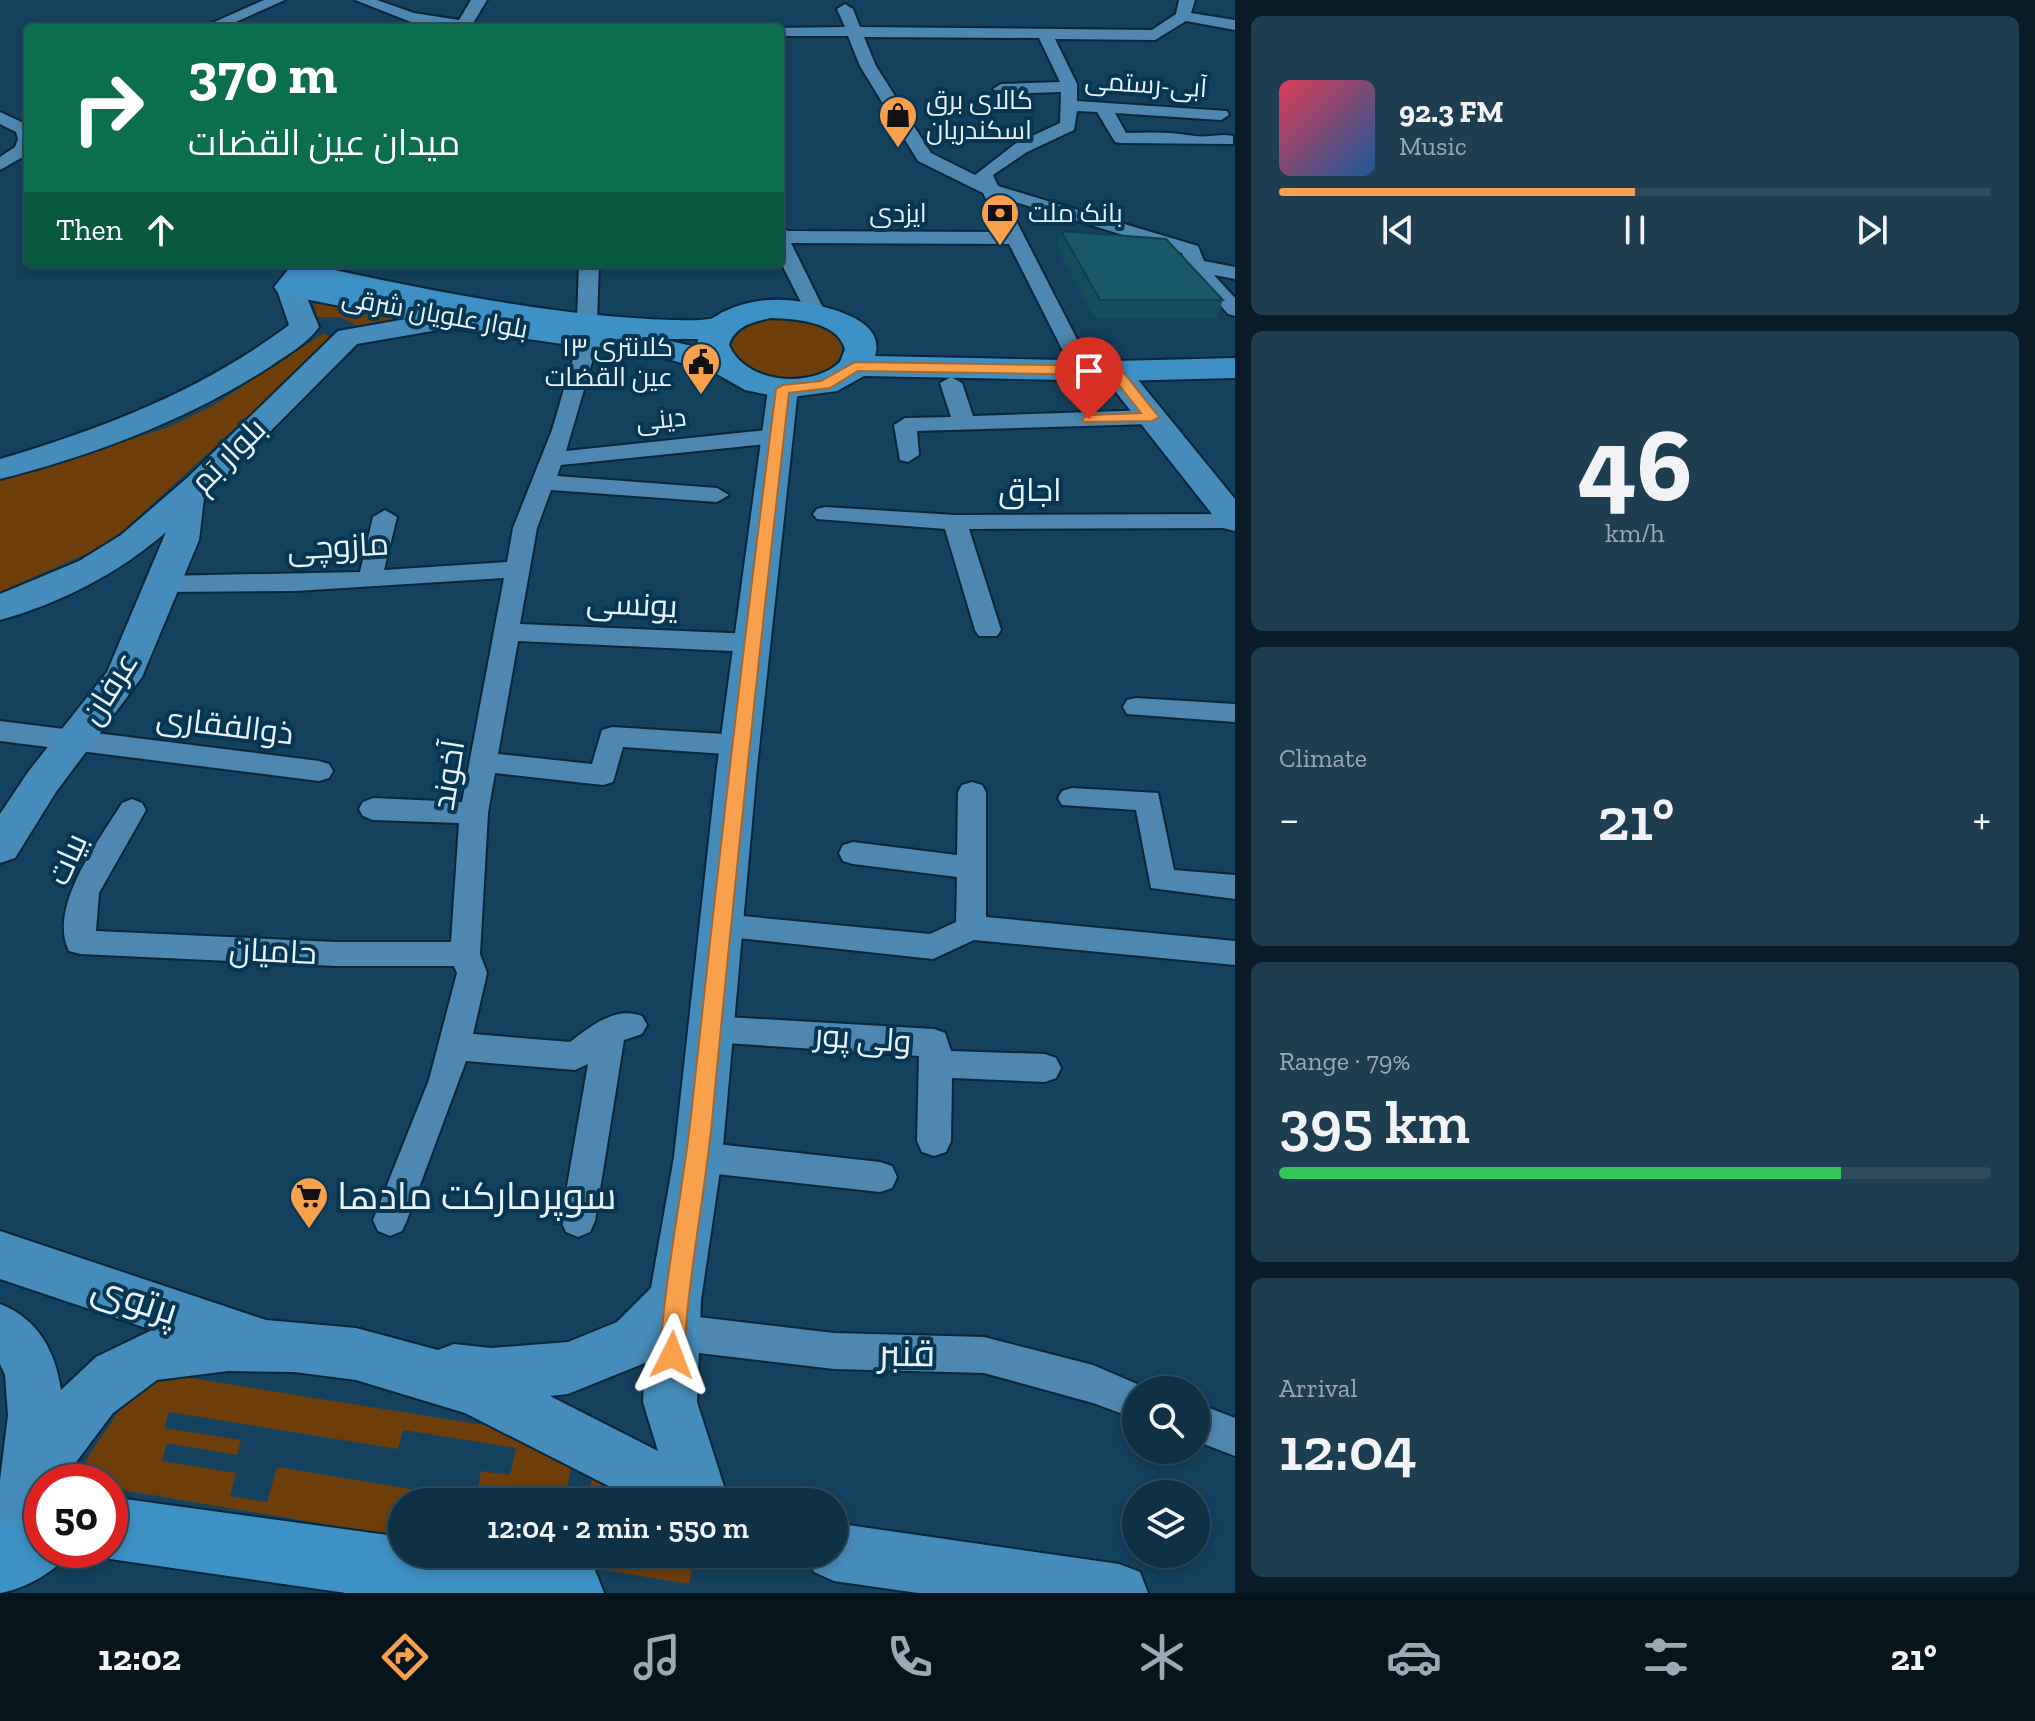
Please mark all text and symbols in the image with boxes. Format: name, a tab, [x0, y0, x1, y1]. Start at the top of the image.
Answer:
text: 370 m	[188, 40, 337, 107]
icon: right	[56, 56, 160, 160]
street label: آبی-رستمی	[1084, 64, 1208, 104]
place label: کالای برق اسکندریان	[926, 84, 1033, 146]
shop icon: کالای برق اسکندریان	[877, 94, 919, 149]
text: 92.3 FM	[1399, 94, 1504, 130]
text: میدان عین القضات	[188, 121, 460, 164]
text: Music	[1399, 130, 1467, 162]
bank icon: بانک ملت	[979, 192, 1021, 247]
street label: ایزدی	[869, 197, 927, 229]
place label: بانک ملت	[1028, 197, 1123, 229]
icon: ahead	[139, 208, 183, 252]
icon: previous	[1376, 208, 1420, 252]
icon: pause	[1613, 208, 1657, 252]
icon: next	[1850, 208, 1894, 252]
text: Then	[56, 212, 123, 248]
street label: بلوار علویان شرقی	[339, 281, 531, 345]
place label: کلانتری ۱۳ عین القضات	[545, 331, 673, 393]
pin	[1055, 337, 1123, 419]
public building icon: کلانتری ۱۳ عین القضات	[680, 341, 722, 396]
icon: arrive	[1067, 349, 1111, 393]
street label: دینی	[634, 400, 688, 438]
text: 46	[1577, 402, 1693, 527]
street label: بلوار بَم	[182, 409, 276, 503]
street label: اجاق	[998, 471, 1062, 510]
text: km/h	[1605, 517, 1665, 549]
street label: مازوچی	[286, 524, 390, 570]
street label: یونسی	[585, 583, 679, 625]
street label: عرفان	[72, 645, 146, 731]
street label: ذوالفقاری	[154, 698, 296, 752]
street label: آخوند	[424, 737, 472, 813]
text: Climate	[1279, 742, 1367, 774]
text: 21°	[1598, 783, 1674, 855]
text: −	[1279, 792, 1300, 845]
text: +	[1972, 792, 1991, 845]
street label: بیات	[39, 827, 95, 891]
street label: حامیان	[228, 930, 318, 972]
street label: ولی پور	[811, 1016, 913, 1062]
text: Range · 79%	[1279, 1045, 1410, 1077]
text: 395 km	[1279, 1086, 1470, 1158]
place label: سوپرمارکت مادها	[337, 1173, 616, 1221]
supermarket icon: سوپرمارکت مادها	[288, 1175, 330, 1230]
street label: پرتوی	[86, 1264, 184, 1336]
position arrow	[630, 1313, 714, 1397]
street label: قنبر	[876, 1329, 936, 1376]
text: Arrival	[1279, 1372, 1357, 1404]
map controls	[1122, 1376, 1210, 1568]
button: search	[1122, 1376, 1210, 1464]
text: 12:04	[1279, 1413, 1417, 1485]
speed limit sign: 50	[24, 1464, 128, 1568]
button: layers	[1122, 1480, 1210, 1568]
text: 12:04 · 2 min · 550 m	[487, 1510, 749, 1546]
icon: directions	[377, 1629, 433, 1685]
icon: music	[629, 1629, 685, 1685]
icon: phone	[882, 1629, 938, 1685]
icon: climate	[1134, 1629, 1190, 1685]
icon: car	[1386, 1629, 1442, 1685]
icon: filters	[1638, 1629, 1694, 1685]
text: 12:02	[98, 1636, 181, 1679]
text: 21°	[1891, 1636, 1937, 1679]

